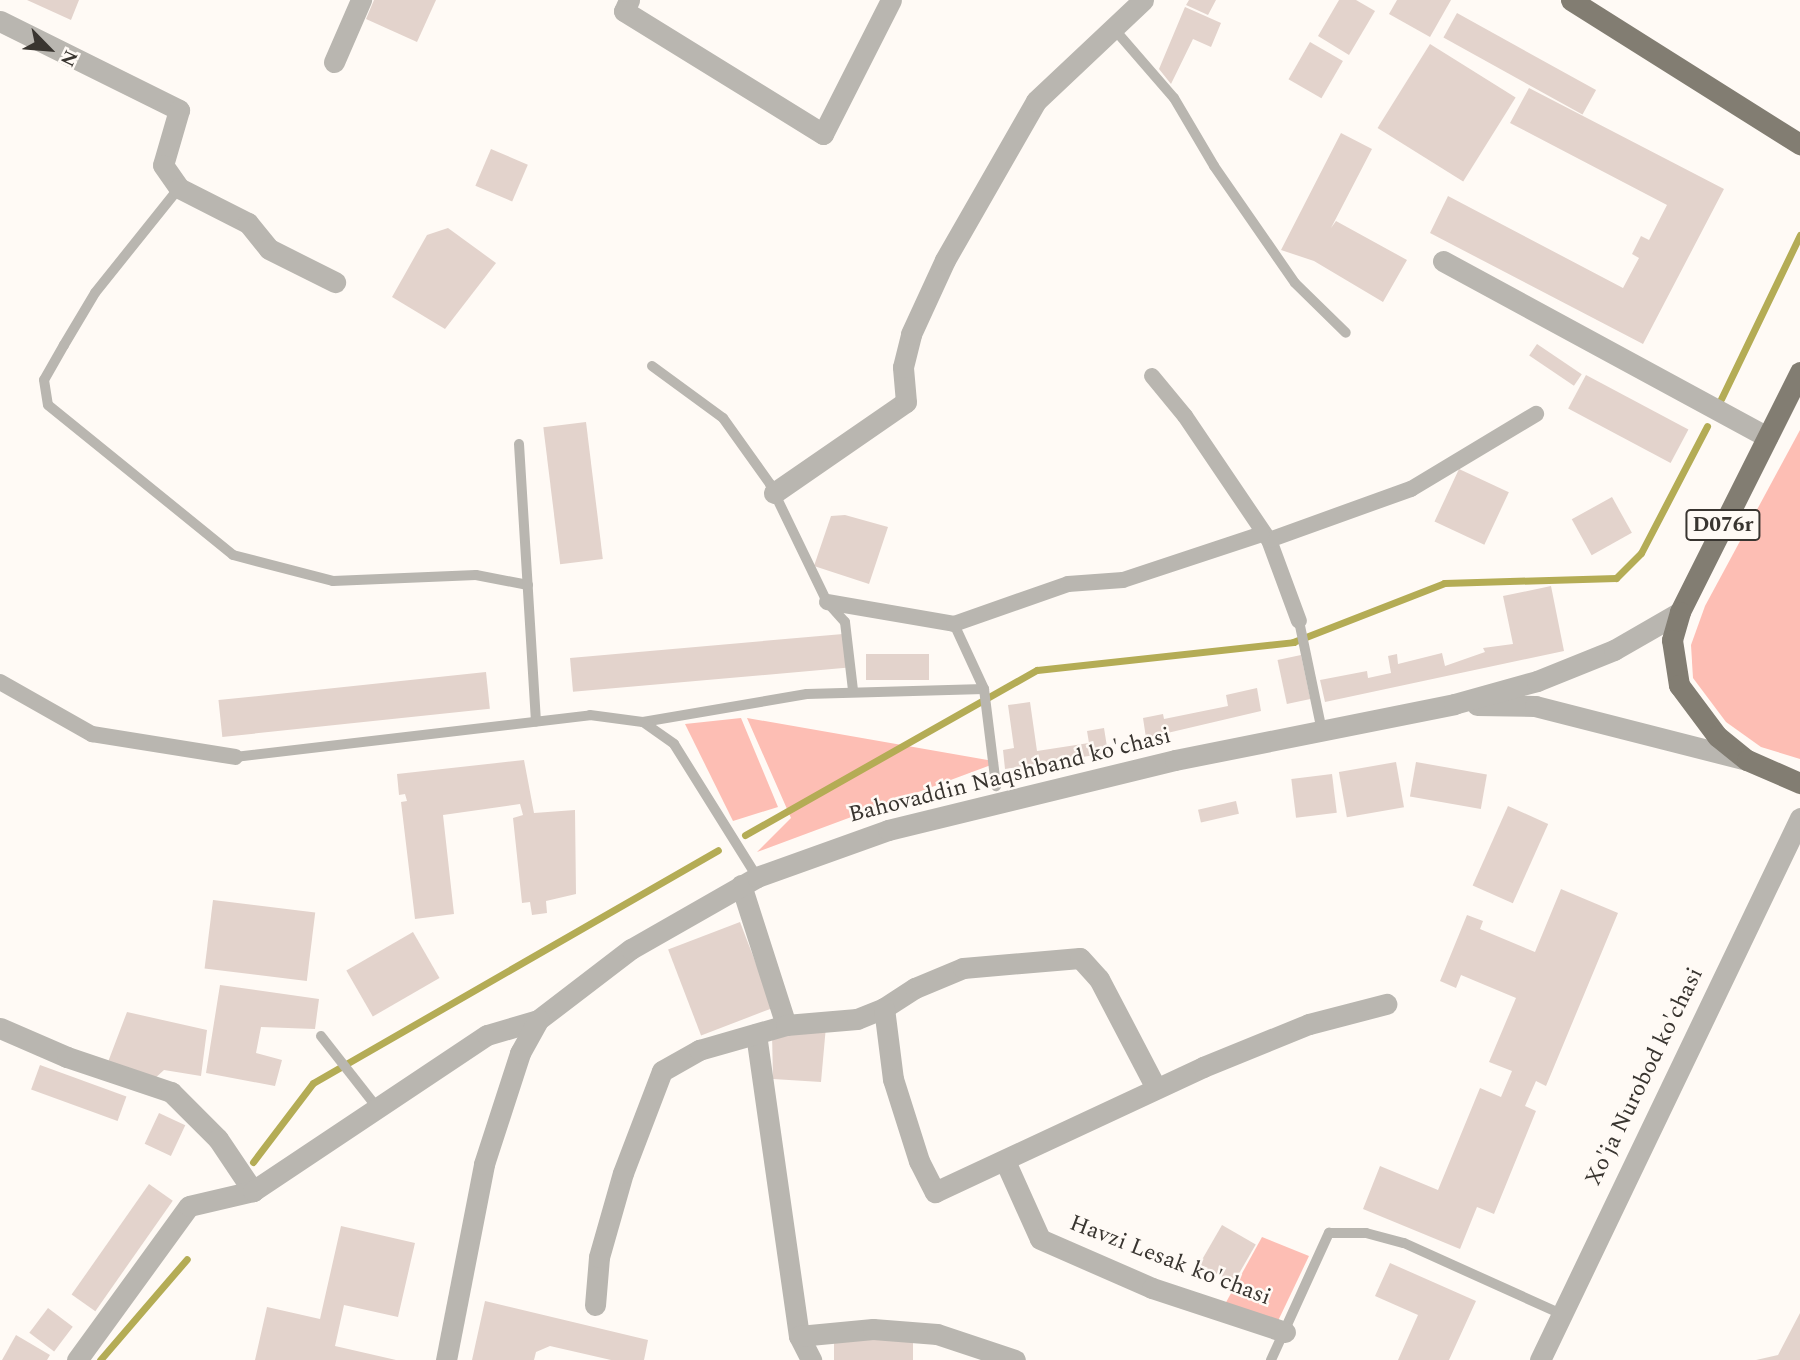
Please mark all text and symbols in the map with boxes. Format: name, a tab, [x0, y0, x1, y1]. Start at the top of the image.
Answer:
north arrow	[14, 14, 84, 84]
text: N	[52, 45, 85, 71]
road number: D076r	[1684, 508, 1762, 542]
street label: Bahovaddin Naqshband ko'chasi	[846, 723, 1174, 829]
street label: Xo'ja Nurobod ko'chasi	[1580, 964, 1710, 1190]
street label: Havzi Lesak ko'chasi	[1065, 1210, 1275, 1312]

